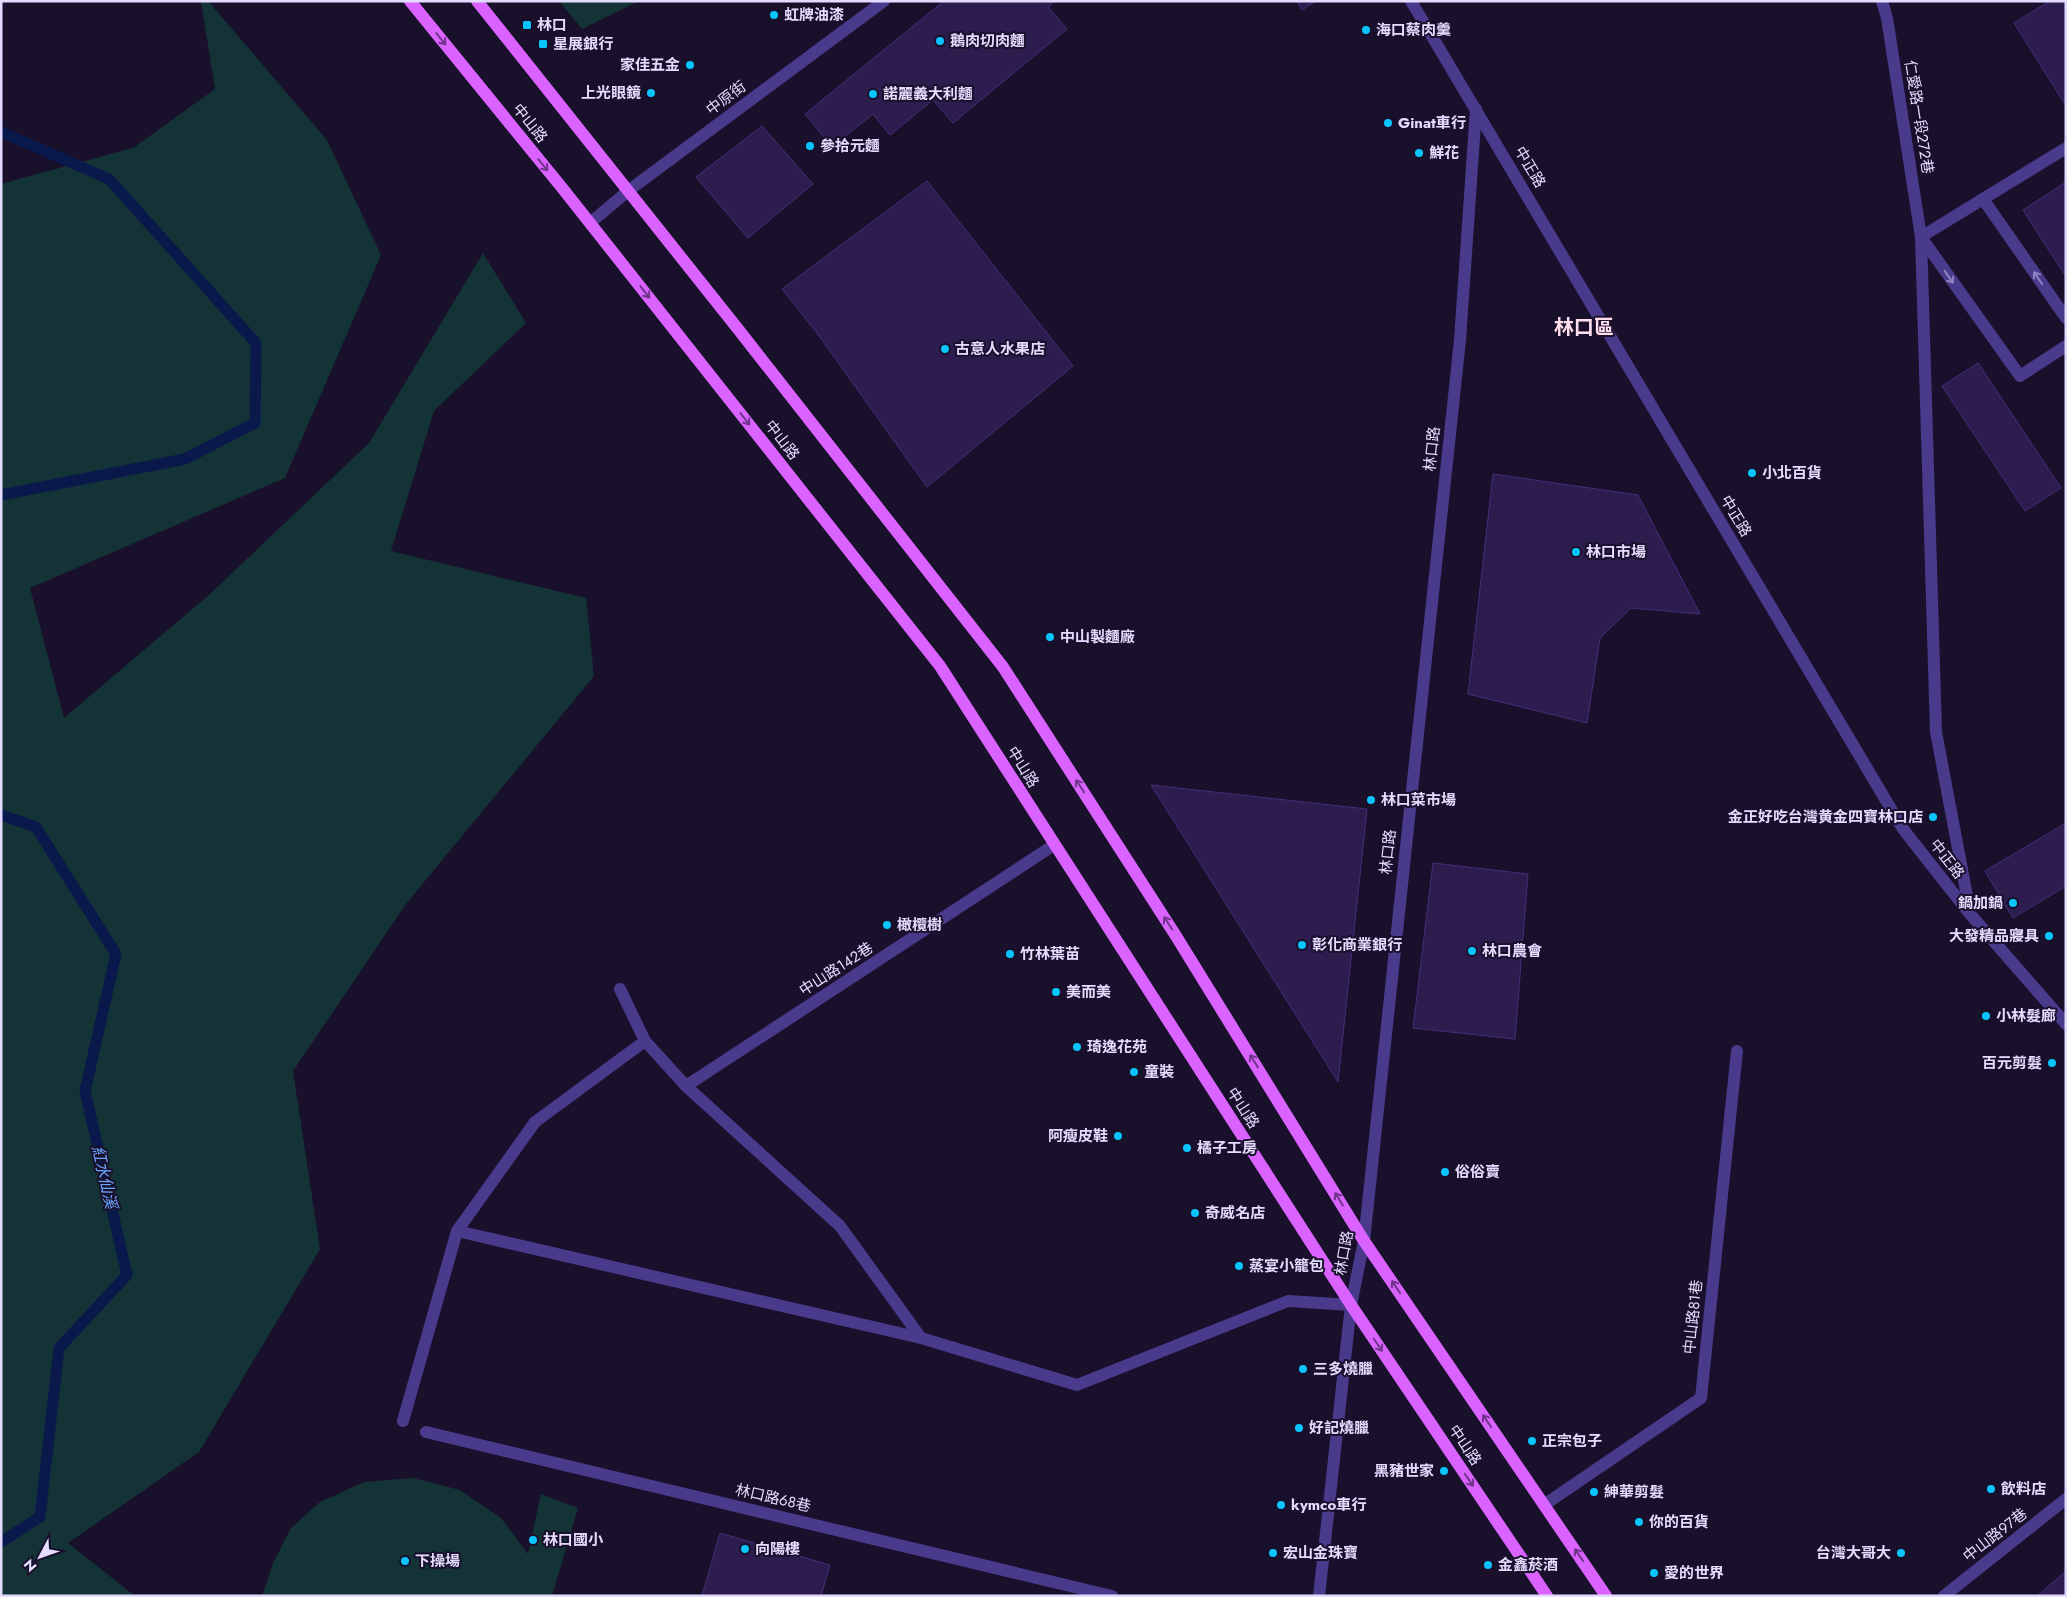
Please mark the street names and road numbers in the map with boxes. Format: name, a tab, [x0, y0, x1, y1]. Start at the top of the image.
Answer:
street label: 仁愛路一段272巷	[1899, 59, 1939, 175]
street label: 中原街	[701, 76, 751, 120]
street label: 中山路	[507, 99, 553, 147]
street label: 中正路	[1509, 142, 1551, 192]
street label: 中山路	[759, 415, 805, 465]
street label: 林口路	[1419, 425, 1445, 473]
street label: 中正路	[1715, 491, 1757, 541]
street label: 中山路	[1002, 742, 1044, 792]
street label: 林口路	[1375, 828, 1401, 876]
street label: 中正路	[1924, 834, 1970, 884]
street label: 中山路142巷	[795, 937, 877, 1001]
street label: 中山路	[1222, 1083, 1264, 1133]
street label: 林口路	[1329, 1229, 1359, 1277]
street label: 中山路81巷	[1678, 1279, 1708, 1355]
street label: 中山路	[1443, 1420, 1487, 1470]
street label: 林口路68巷	[733, 1479, 813, 1517]
street label: 中山路97巷	[1958, 1503, 2032, 1567]

